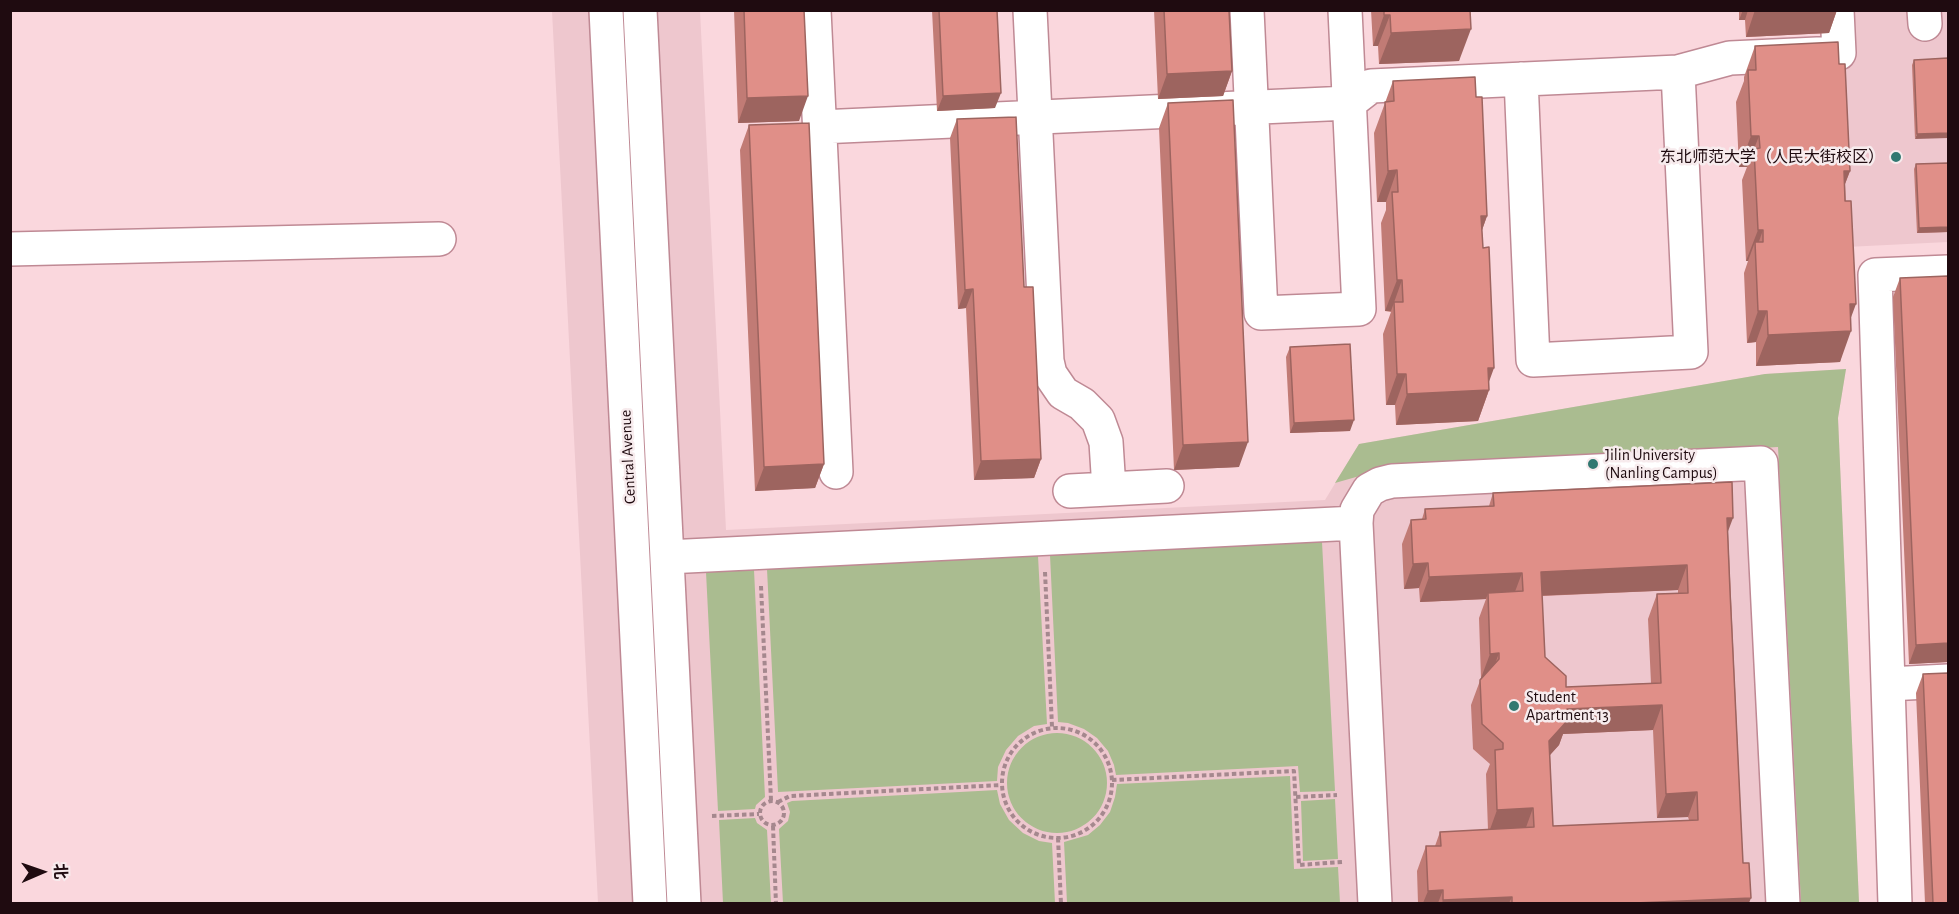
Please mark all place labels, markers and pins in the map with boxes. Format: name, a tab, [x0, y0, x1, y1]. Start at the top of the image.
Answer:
place label: 东北师范大学（人民大街校区）	[1660, 147, 1884, 167]
marker: 东北师范大学（人民大街校区）	[1889, 150, 1903, 164]
place label: Jilin University (Nanling Campus)	[1605, 445, 1718, 483]
marker: Jilin University (Nanling Campus)	[1586, 457, 1600, 471]
place label: Student Apartment 13	[1526, 687, 1609, 725]
marker: Student Apartment 13	[1507, 699, 1521, 713]

